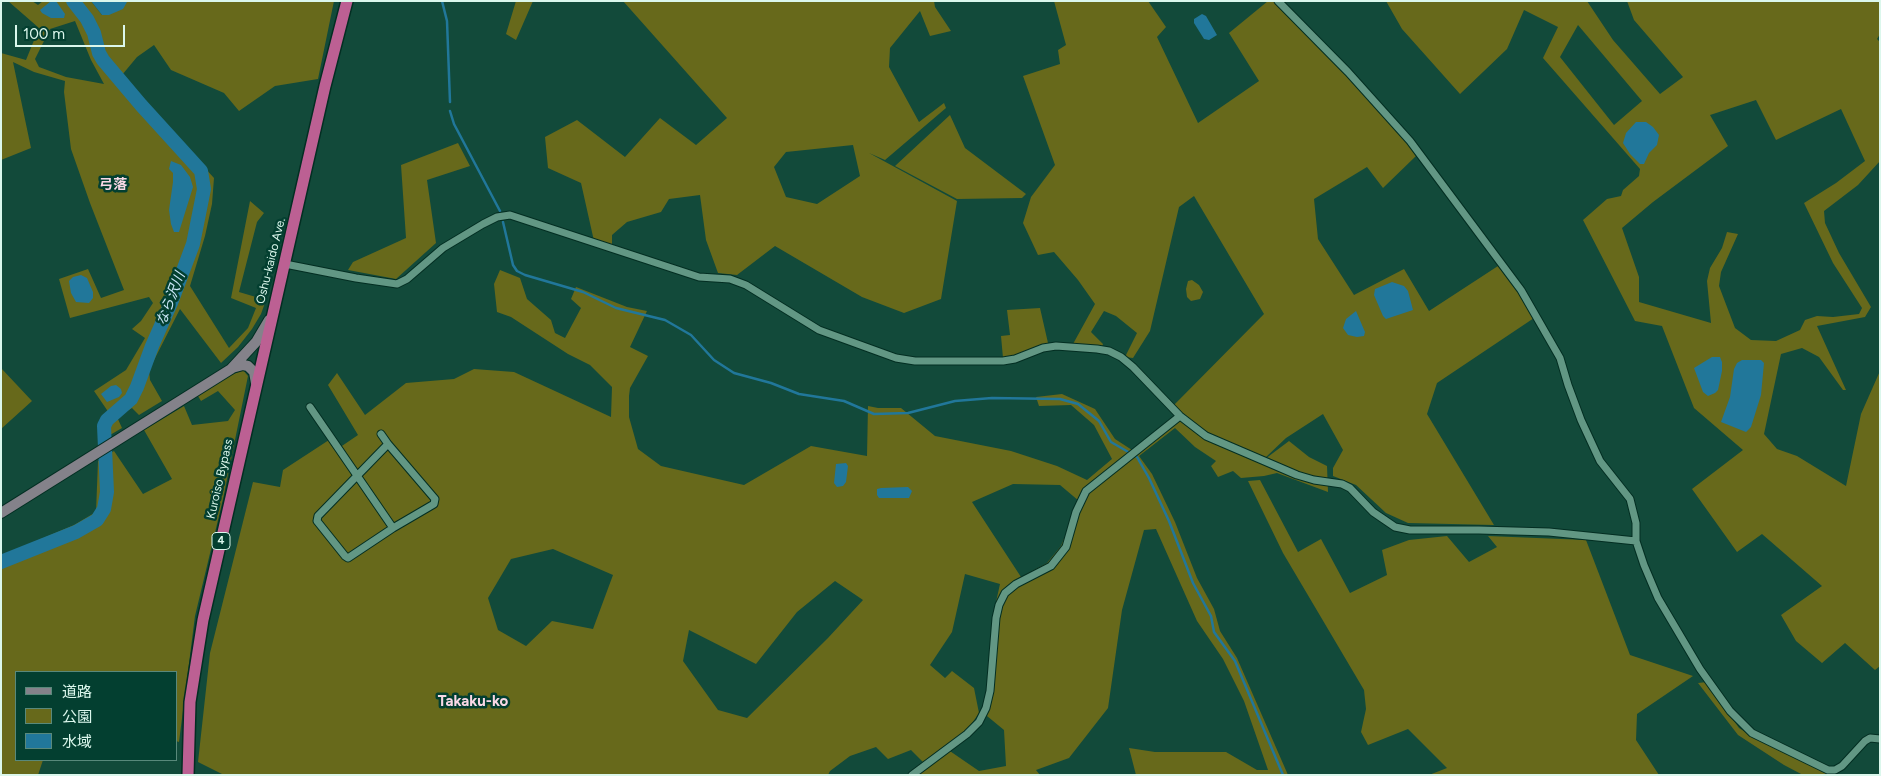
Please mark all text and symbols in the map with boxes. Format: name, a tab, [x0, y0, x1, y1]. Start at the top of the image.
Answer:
scale bar	[18, 15, 128, 47]
text: 100 m	[23, 25, 65, 43]
district label: 弓落	[99, 177, 127, 193]
street label: Oshu-kaido Ave.	[253, 217, 289, 305]
water label: なら沢川	[153, 270, 189, 328]
street label: Kuroiso Bypass	[204, 438, 236, 520]
road number: 4	[212, 532, 230, 550]
legend	[15, 671, 178, 761]
text: 道路	[62, 683, 92, 701]
district label: Takaku-ko	[438, 693, 508, 711]
text: 公園	[62, 708, 92, 726]
text: 水域	[62, 733, 92, 751]

